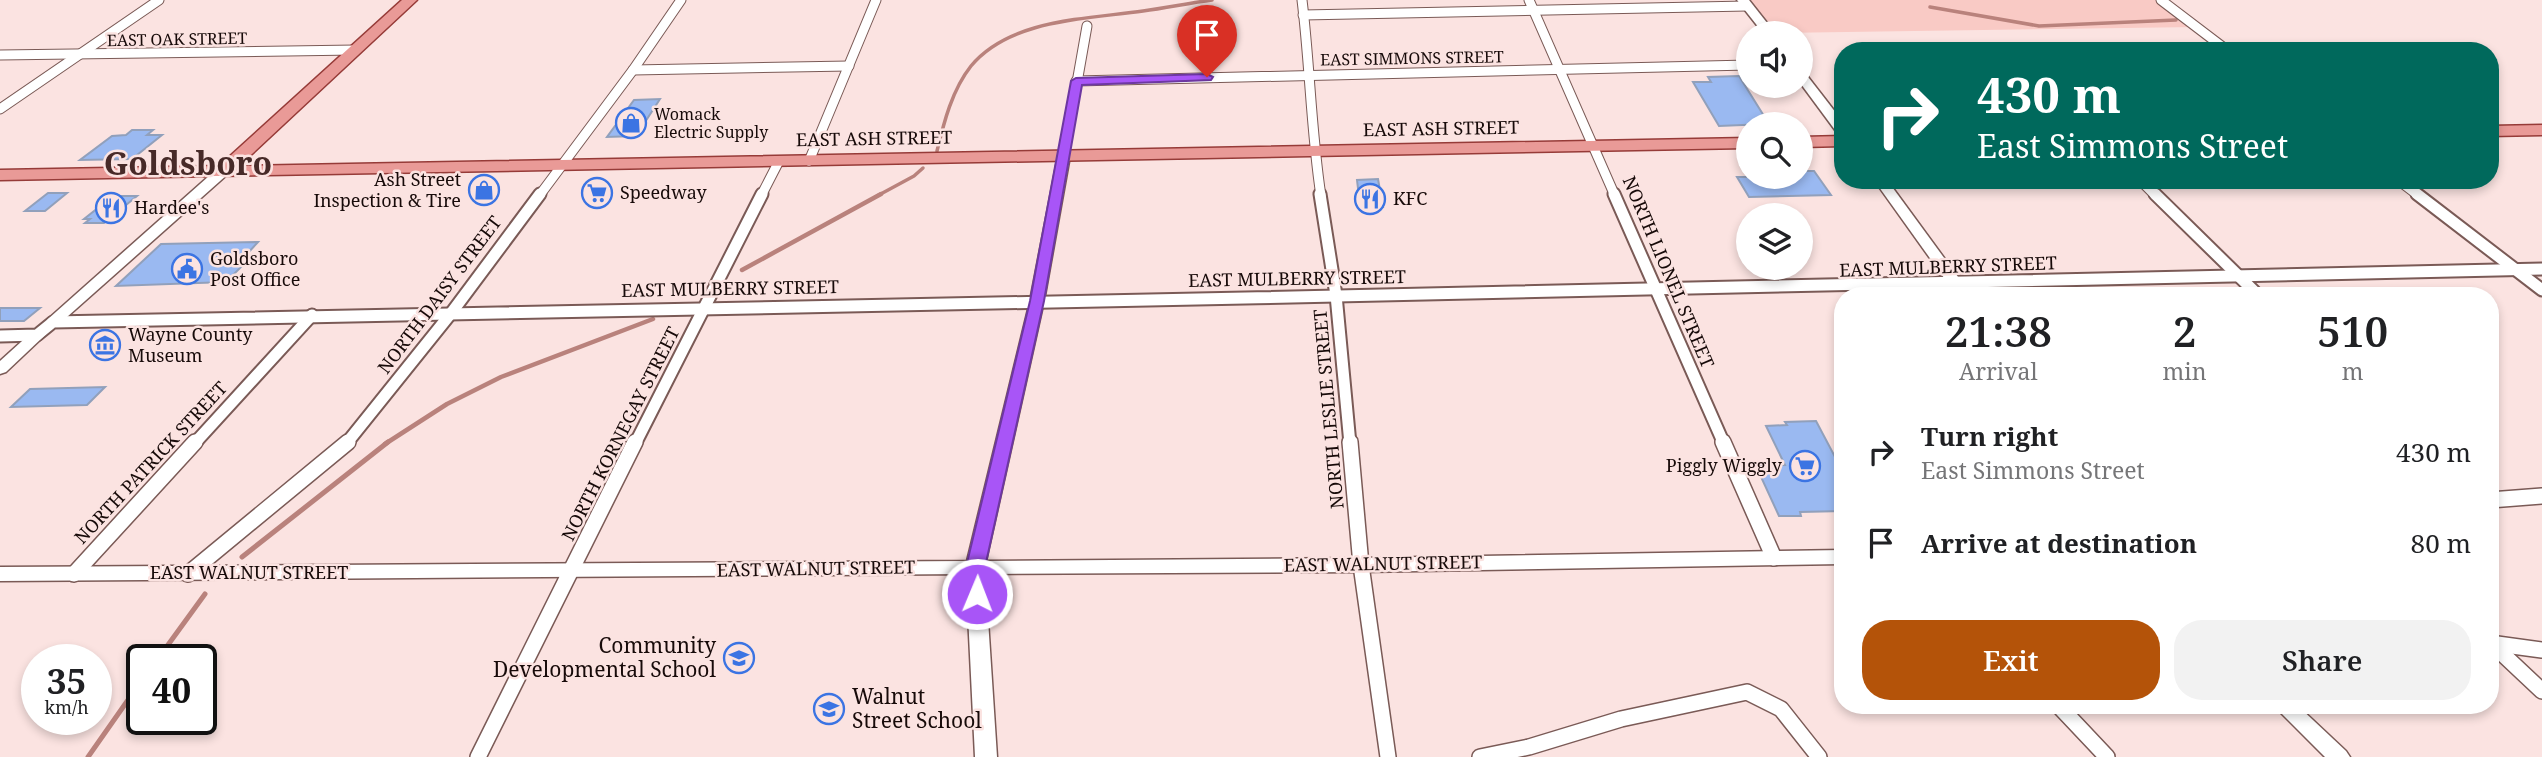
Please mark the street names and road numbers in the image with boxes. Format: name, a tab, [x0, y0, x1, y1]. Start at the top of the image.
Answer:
street label: EAST OAK STREET	[107, 27, 247, 51]
street label: EAST SIMMONS STREET	[1320, 45, 1504, 71]
street label: EAST ASH STREET	[1363, 115, 1519, 141]
street label: EAST ASH STREET	[796, 125, 952, 151]
street label: NORTH LIONEL STREET	[1618, 172, 1720, 371]
street label: NORTH DAISY STREET	[372, 211, 506, 378]
street label: EAST MULBERRY STREET	[1839, 250, 2057, 282]
street label: EAST MULBERRY STREET	[1188, 264, 1406, 292]
street label: EAST MULBERRY STREET	[621, 274, 839, 302]
street label: NORTH LESLIE STREET	[1307, 308, 1349, 510]
street label: NORTH KORNEGAY STREET	[556, 323, 685, 545]
street label: NORTH PATRICK STREET	[69, 376, 232, 549]
street label: EAST WALNUT STREET	[1283, 549, 1482, 577]
street label: EAST WALNUT STREET	[716, 554, 915, 582]
street label: EAST WALNUT STREET	[150, 560, 348, 584]

